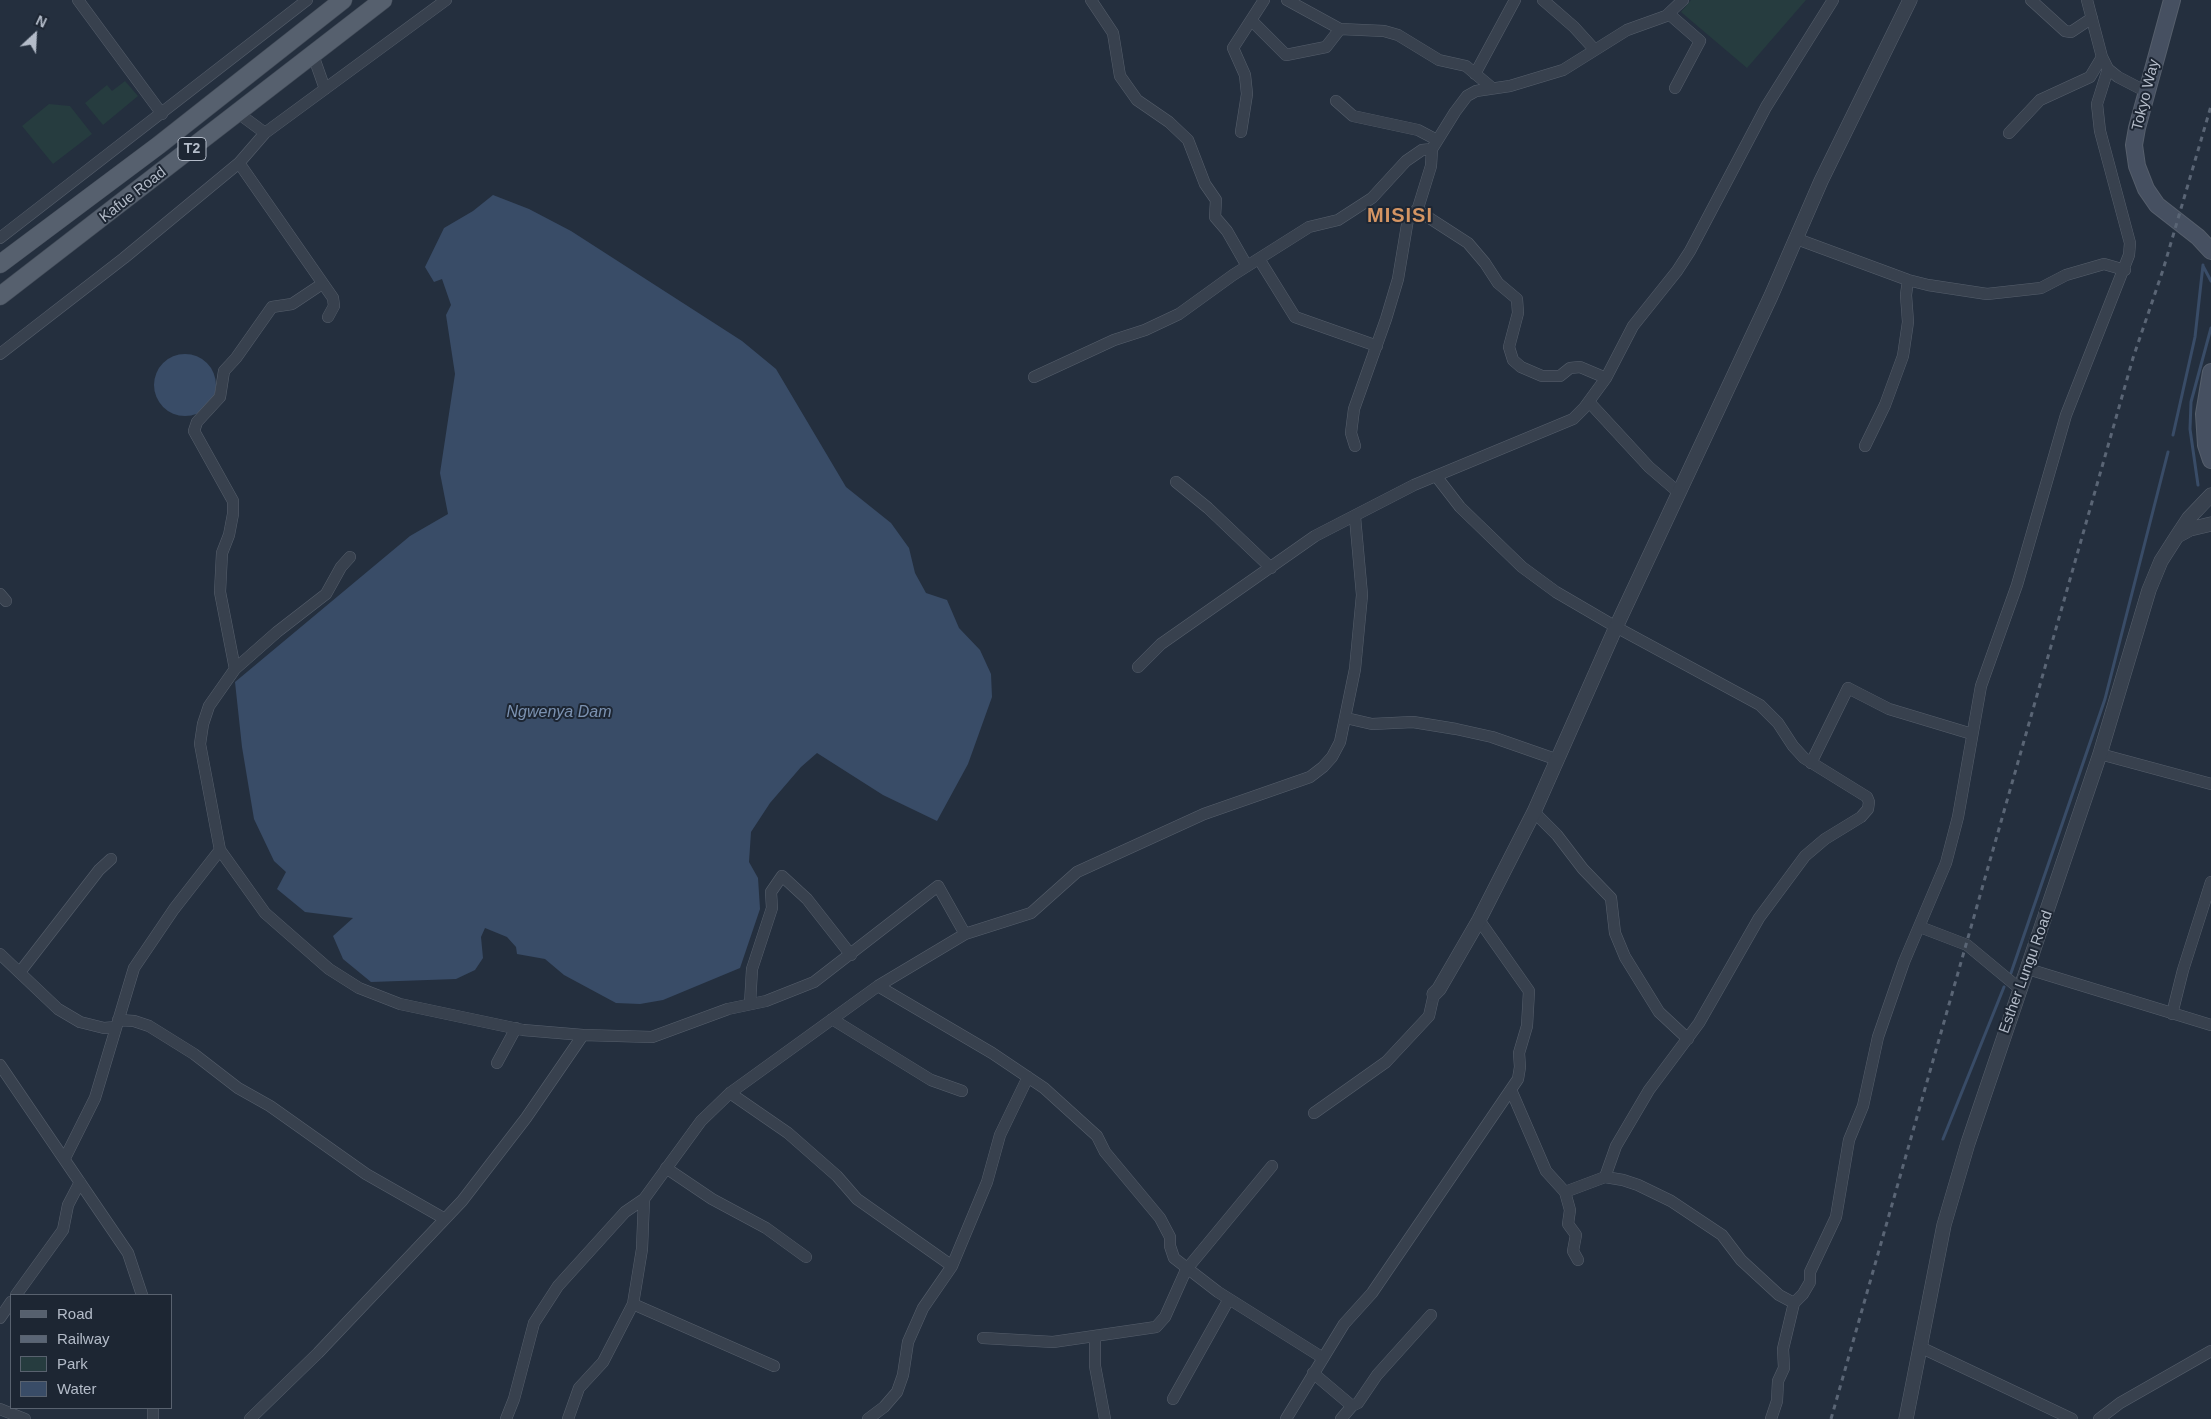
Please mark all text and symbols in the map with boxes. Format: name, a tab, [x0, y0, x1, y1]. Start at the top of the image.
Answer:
north arrow	[10, 10, 60, 60]
text: N	[33, 12, 49, 31]
street label: Tokyo Way	[2128, 58, 2164, 132]
road number: T2	[178, 138, 206, 160]
street label: Kafue Road	[96, 164, 170, 226]
district label: MISISI	[1366, 204, 1434, 228]
water label: Ngwenya Dam	[507, 703, 611, 723]
street label: Esther Lungu Road	[1995, 908, 2057, 1036]
legend	[10, 1294, 172, 1409]
text: Road	[57, 1305, 93, 1322]
text: Railway	[57, 1330, 110, 1347]
text: Park	[57, 1355, 88, 1372]
text: Water	[57, 1380, 96, 1397]

